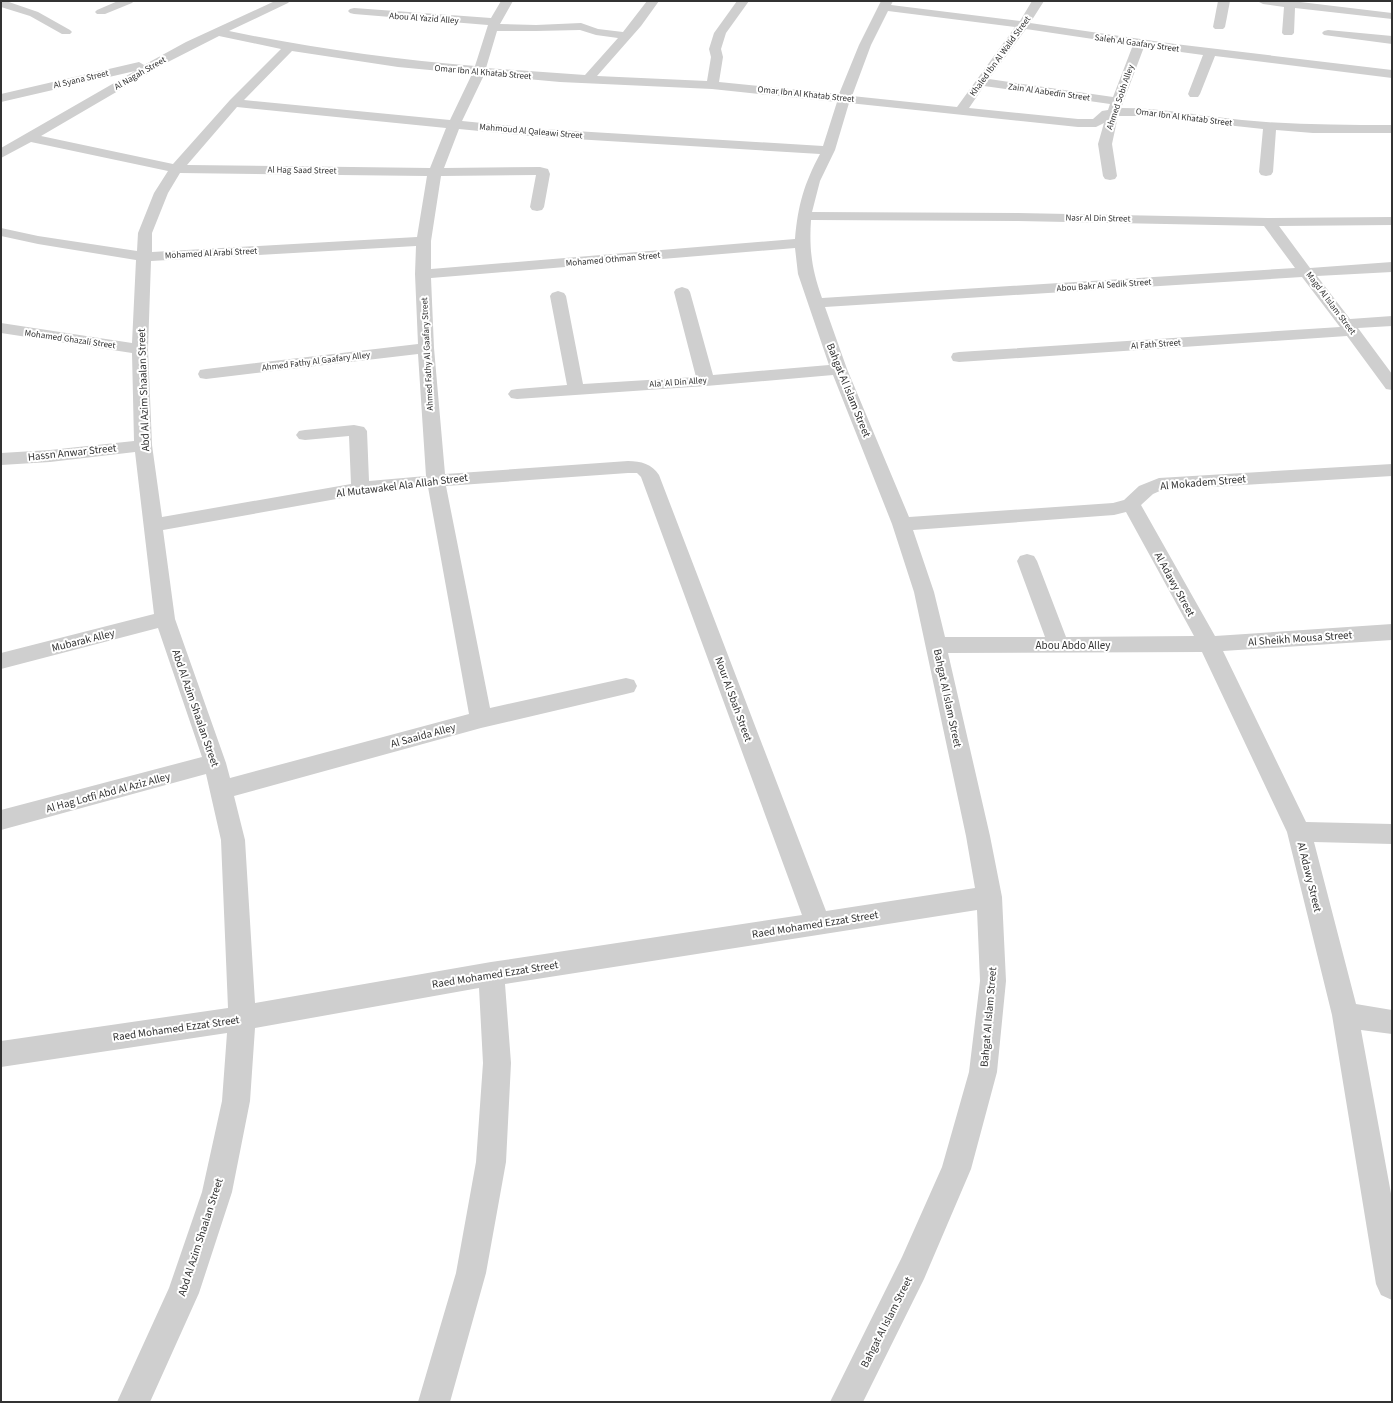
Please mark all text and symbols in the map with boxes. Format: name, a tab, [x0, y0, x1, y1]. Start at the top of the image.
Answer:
street label: Abou Al Yazid Alley	[389, 10, 460, 27]
street label: Khaled Ibn Al Walid Street	[967, 13, 1034, 99]
street label: Saleh Al Gaafary Street	[1094, 31, 1180, 56]
street label: Al Nagah Street	[112, 53, 168, 93]
street label: Omar Ibn Al Khatab Street	[434, 62, 532, 83]
street label: Ahmed Sobh Alley	[1103, 62, 1138, 131]
street label: Al Syana Street	[52, 67, 110, 92]
street label: Zain Al Aabedin Street	[1007, 80, 1091, 105]
street label: Omar Ibn Al Khatab Street	[757, 83, 855, 106]
street label: Omar Ibn Al Khatab Street	[1135, 105, 1233, 130]
street label: Mahmoud Al Qaleawi Street	[479, 121, 583, 142]
street label: Al Hag Saad Street	[267, 163, 337, 178]
street label: Nasr Al Din Street	[1065, 211, 1131, 226]
street label: Mohamed Al Arabi Street	[165, 245, 258, 262]
street label: Mohamed Othman Street	[565, 249, 661, 270]
street label: Magd Al Islam Street	[1303, 269, 1359, 338]
street label: Abou Bakr Al Sedik Street	[1056, 276, 1152, 295]
street label: Ahmed Fathy Al Gaafary Street	[418, 297, 437, 411]
street label: Mohamed Ghazali Street	[24, 327, 116, 352]
street label: Abd Al Azim Shaalan Street	[134, 328, 153, 452]
street label: Al Fath Street	[1131, 336, 1181, 353]
street label: Bahgat Al Islam Street	[823, 341, 874, 440]
street label: Ahmed Fathy Al Gaafary Alley	[261, 348, 372, 375]
street label: Ala' Al Din Alley	[649, 374, 708, 391]
street label: Hassn Anwar Street	[27, 440, 117, 465]
street label: Al Mutawakel Ala Allah Street	[335, 470, 469, 501]
street label: Al Mokadem Street	[1159, 471, 1247, 494]
street label: Al Adawy Street	[1151, 549, 1199, 619]
street label: Mubarak Alley	[50, 625, 116, 656]
street label: Al Sheikh Mousa Street	[1247, 627, 1353, 650]
street label: Abou Abdo Alley	[1036, 638, 1110, 653]
street label: Bahgat Al Islam Street	[930, 647, 965, 749]
street label: Abd Al Azim Shaalan Street	[168, 648, 223, 769]
street label: Nour Al Sbah Street	[711, 655, 756, 744]
street label: Al Saaida Alley	[389, 720, 457, 751]
street label: Al Hag Lotfi Abd Al Aziz Alley	[44, 769, 172, 816]
street label: Al Adawy Street	[1294, 841, 1325, 914]
street label: Raed Mohamed Ezzat Street	[751, 907, 880, 942]
street label: Raed Mohamed Ezzat Street	[431, 957, 560, 992]
street label: Bahgat Al Islam Street	[977, 966, 1000, 1068]
street label: Raed Mohamed Ezzat Street	[112, 1012, 241, 1045]
street label: Abd Al Azim Shaalan Street	[174, 1176, 227, 1298]
street label: Bahgat Al Islam Street	[857, 1274, 916, 1370]

